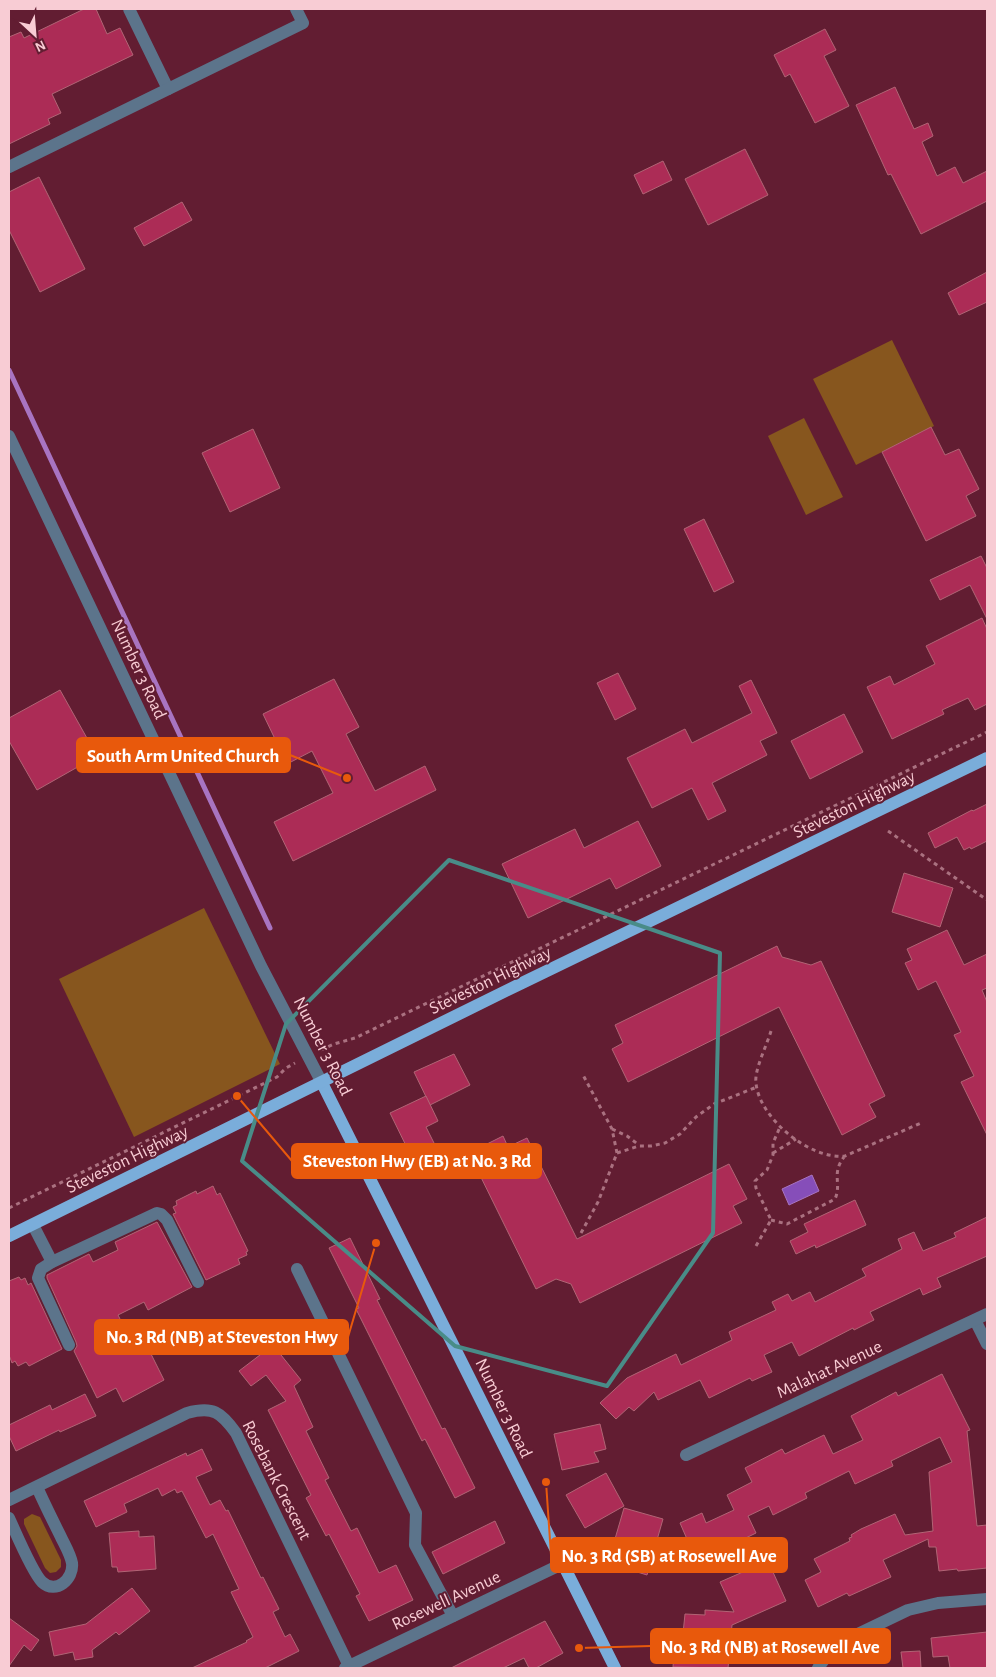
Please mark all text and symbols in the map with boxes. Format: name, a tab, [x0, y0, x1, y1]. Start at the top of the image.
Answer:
north arrow	[10, 10, 60, 60]
text: N	[33, 37, 48, 54]
street label: Number 3 Road	[107, 617, 169, 722]
callout: South Arm United Church	[77, 738, 290, 772]
text: South Arm United Church	[87, 747, 279, 766]
street label: Steveston Highway	[791, 768, 918, 842]
street label: Steveston Highway	[427, 944, 554, 1018]
street label: Number 3 Road	[290, 994, 355, 1099]
street label: Steveston Highway	[64, 1123, 191, 1197]
callout: Steveston Hwy (EB) at No. 3 Rd	[292, 1144, 541, 1178]
text: Steveston Hwy (EB) at No. 3 Rd	[303, 1152, 531, 1171]
callout: No. 3 Rd (NB) at Steveston Hwy	[95, 1320, 348, 1354]
text: No. 3 Rd (NB) at Steveston Hwy	[106, 1328, 339, 1347]
street label: Malahat Avenue	[774, 1338, 885, 1402]
street label: Number 3 Road	[471, 1356, 535, 1461]
street label: Rosebank Crescent	[238, 1418, 314, 1543]
callout: No. 3 Rd (SB) at Rosewell Ave	[551, 1538, 787, 1572]
text: No. 3 Rd (SB) at Rosewell Ave	[561, 1547, 777, 1566]
street label: Rosewell Avenue	[389, 1568, 504, 1634]
callout: No. 3 Rd (NB) at Rosewell Ave	[651, 1629, 890, 1663]
text: No. 3 Rd (NB) at Rosewell Ave	[660, 1638, 880, 1657]

